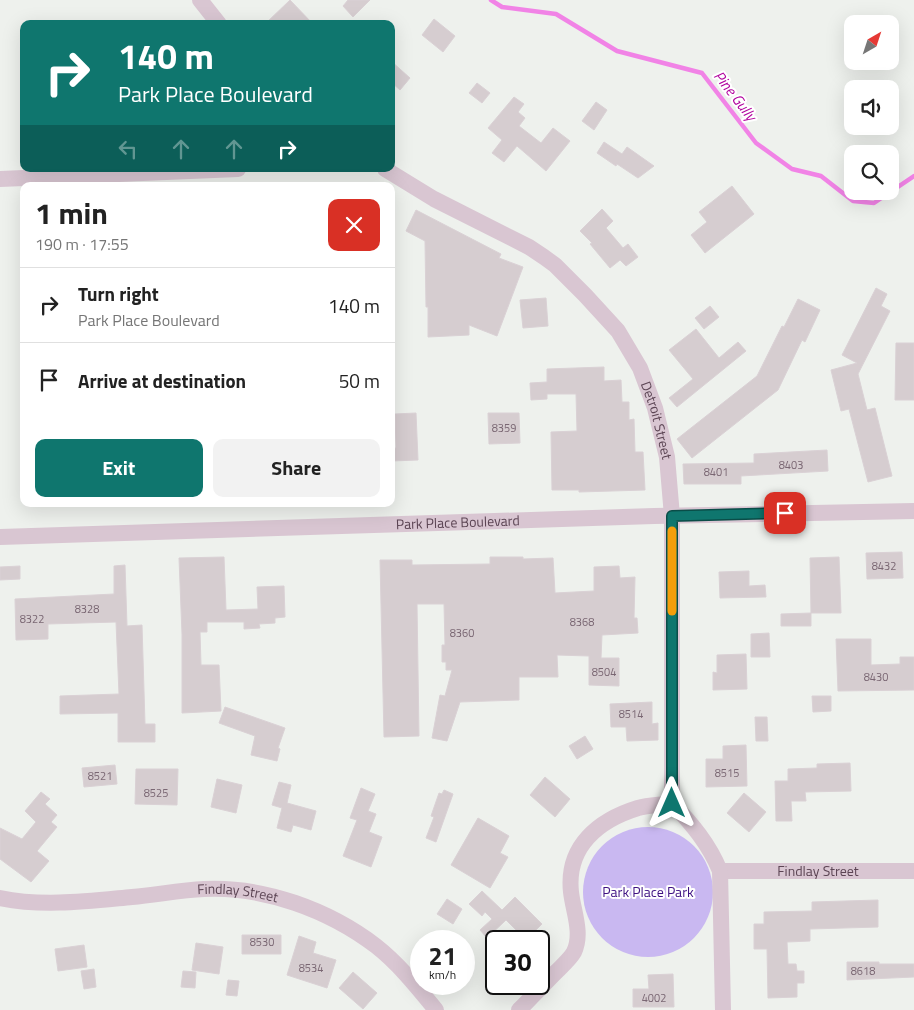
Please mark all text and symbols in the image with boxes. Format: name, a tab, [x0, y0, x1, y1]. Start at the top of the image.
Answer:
north arrow	[844, 15, 899, 70]
map controls	[844, 15, 899, 200]
text: 140 m	[118, 29, 214, 83]
icon: right	[35, 40, 100, 105]
water label: Pine Gully	[708, 66, 764, 127]
text: Park Place Boulevard	[118, 77, 313, 111]
button: sound	[844, 80, 899, 135]
icon: left	[114, 135, 142, 163]
icon: ahead	[167, 135, 195, 163]
icon: ahead	[220, 135, 248, 163]
icon: right	[273, 135, 301, 163]
button: search	[844, 145, 899, 200]
text: 1 min	[35, 190, 108, 236]
button: close	[328, 199, 380, 251]
text: 190 m · 17:55	[35, 232, 129, 256]
text: Turn right	[78, 279, 159, 308]
icon: right	[35, 291, 63, 319]
text: 140 m	[328, 291, 380, 320]
text: Park Place Boulevard	[78, 308, 220, 332]
icon: arrive	[35, 366, 63, 394]
text: Arrive at destination	[78, 366, 246, 395]
text: 50 m	[339, 366, 380, 395]
street label: Detroit Street	[636, 378, 678, 462]
house number: 8359	[492, 420, 516, 436]
button: Exit	[35, 439, 203, 497]
button: Share	[213, 439, 380, 497]
house number: 8403	[779, 457, 803, 473]
house number: 8401	[704, 464, 728, 480]
pin	[764, 492, 806, 534]
icon: arrive	[771, 499, 799, 527]
street label: Park Place Boulevard	[395, 509, 520, 534]
house number: 8432	[872, 558, 896, 574]
house number: 8328	[75, 601, 99, 617]
house number: 8322	[20, 611, 44, 627]
house number: 8368	[570, 614, 594, 630]
house number: 8360	[450, 625, 474, 641]
house number: 8504	[592, 664, 616, 680]
house number: 8430	[864, 669, 888, 685]
house number: 8514	[619, 706, 643, 722]
house number: 8515	[715, 765, 739, 781]
house number: 8521	[88, 768, 112, 784]
position arrow	[645, 776, 697, 828]
house number: 8525	[144, 785, 168, 801]
street label: Findlay Street	[777, 860, 859, 881]
street label: Findlay Street	[197, 878, 281, 907]
park label: Park Place Park	[602, 881, 694, 902]
speed limit sign: 30	[485, 930, 550, 995]
house number: 8530	[250, 934, 274, 950]
text: 21	[428, 937, 457, 975]
house number: 8534	[299, 960, 323, 976]
house number: 8618	[851, 963, 875, 979]
text: km/h	[429, 965, 456, 984]
house number: 4002	[642, 990, 666, 1006]

